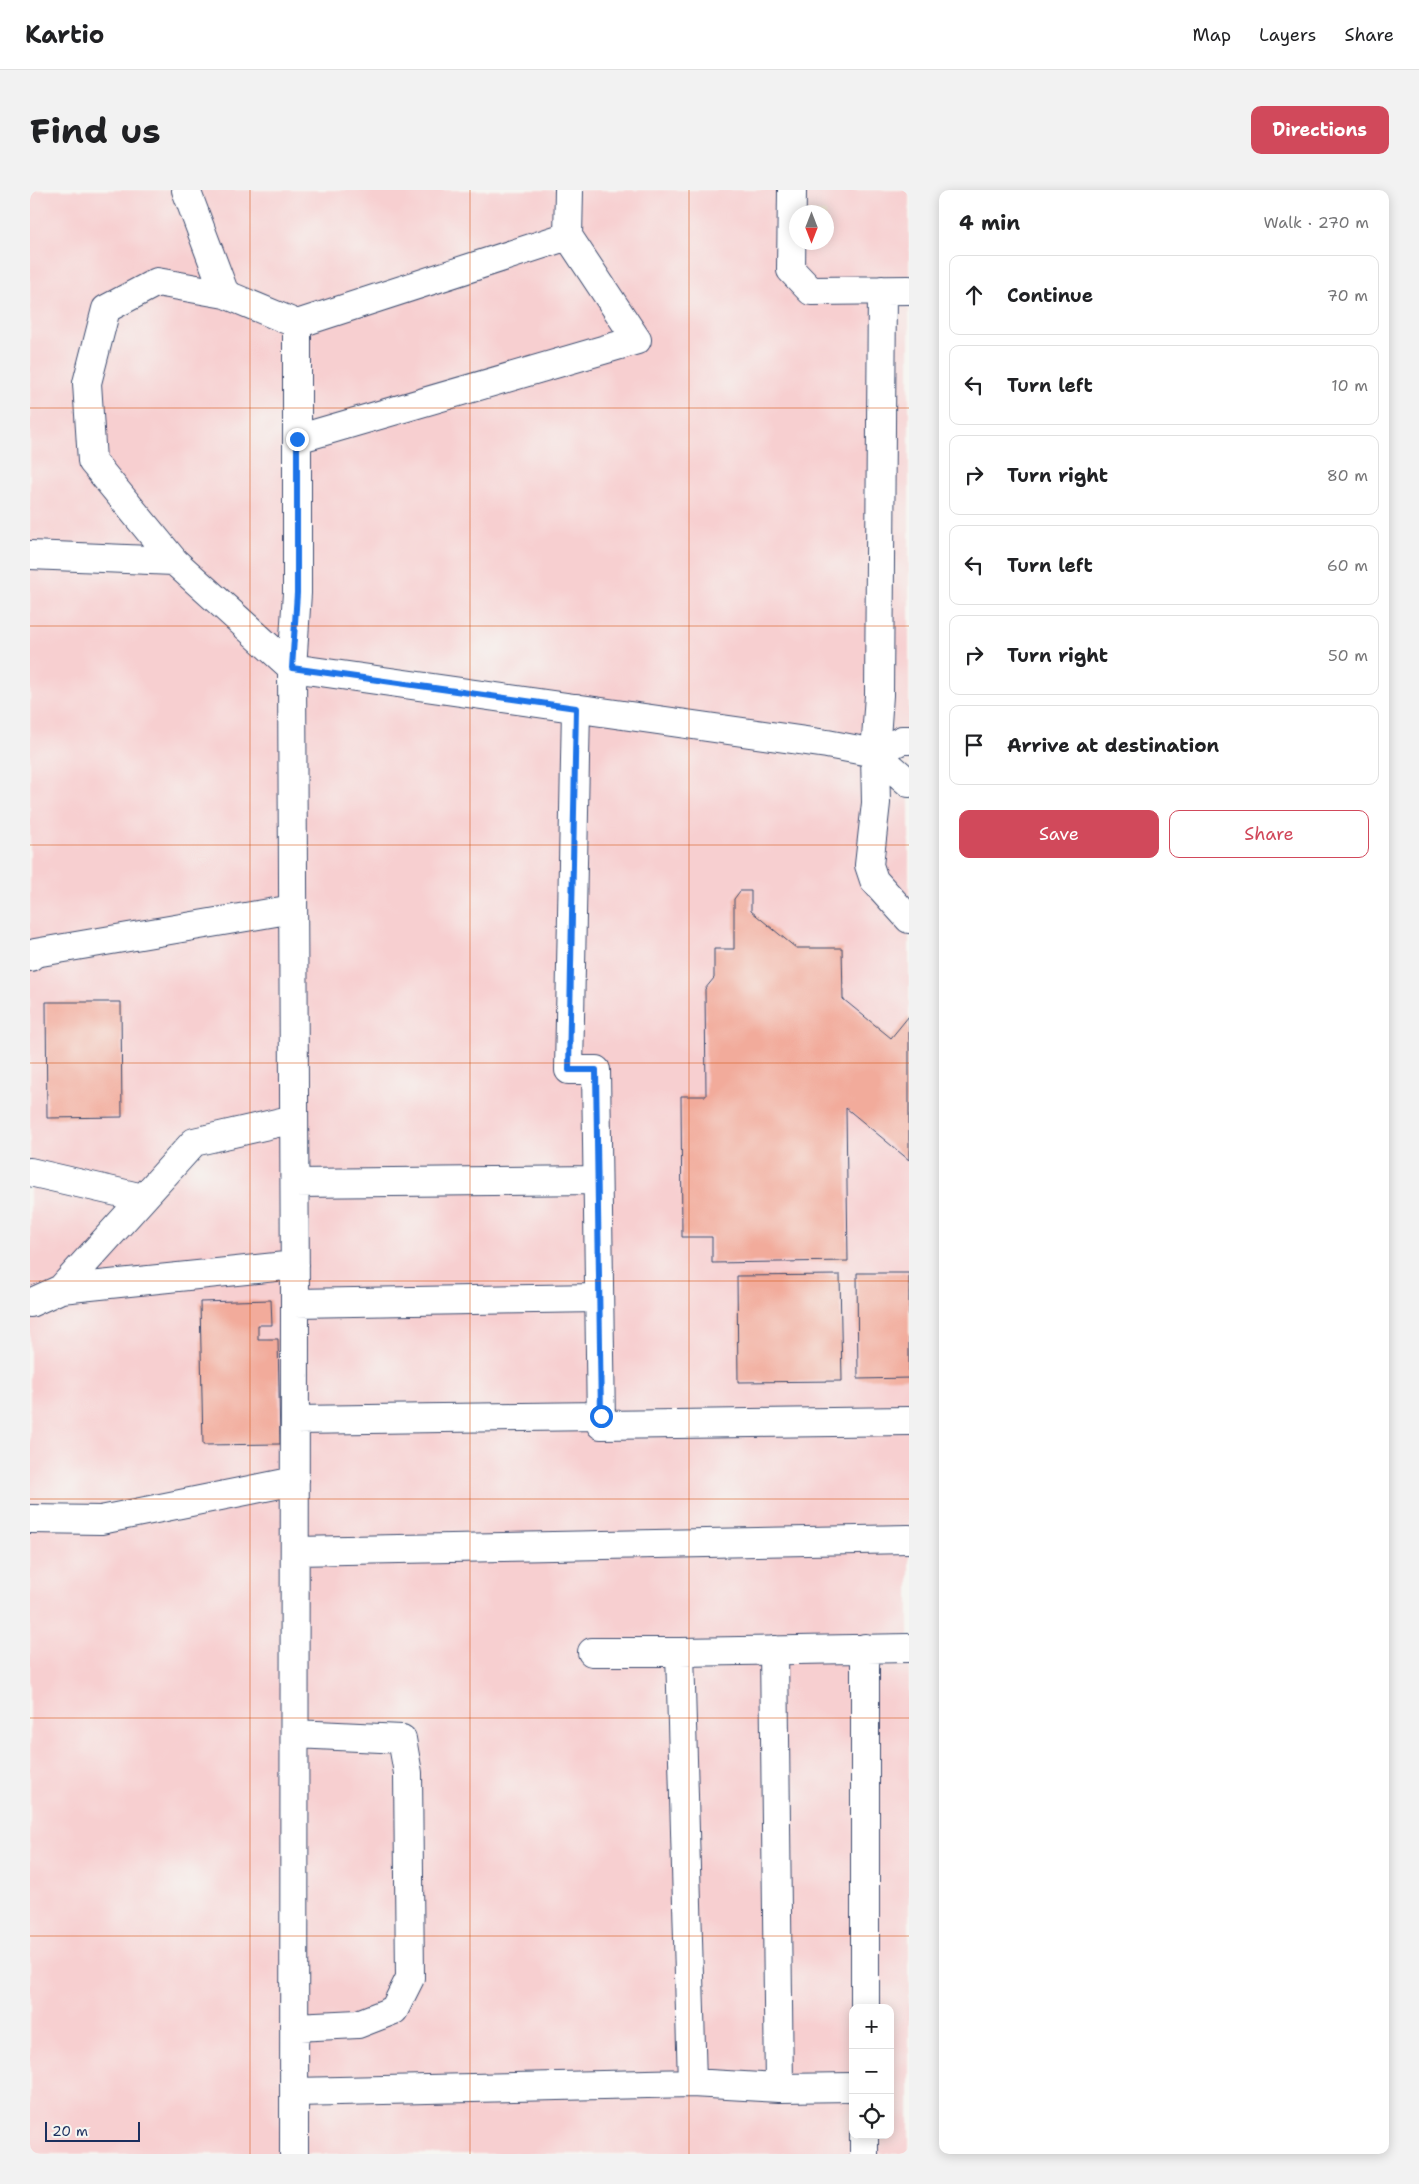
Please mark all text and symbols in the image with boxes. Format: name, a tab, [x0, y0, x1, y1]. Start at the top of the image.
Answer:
text: Kartio	[25, 19, 104, 51]
text: Map	[1193, 23, 1231, 47]
text: Layers	[1259, 23, 1316, 47]
text: Share	[1344, 23, 1394, 47]
button: Directions	[1251, 106, 1389, 154]
text: Find us	[30, 107, 161, 154]
north arrow	[789, 205, 834, 250]
text: 4 min	[959, 209, 1020, 237]
text: Walk · 270 m	[1264, 212, 1369, 233]
icon: ahead	[960, 281, 988, 309]
text: Continue	[1007, 283, 1093, 308]
text: 70 m	[1327, 285, 1368, 306]
icon: left	[960, 371, 988, 399]
text: Turn left	[1007, 373, 1093, 398]
text: 10 m	[1331, 375, 1368, 396]
route end	[286, 428, 309, 451]
icon: right	[960, 461, 988, 489]
text: Turn right	[1007, 463, 1108, 488]
text: 80 m	[1327, 465, 1368, 486]
icon: left	[960, 551, 988, 579]
text: Turn left	[1007, 553, 1093, 578]
text: 60 m	[1327, 555, 1368, 576]
icon: right	[960, 641, 988, 669]
text: Turn right	[1007, 643, 1108, 668]
text: 50 m	[1328, 645, 1368, 666]
icon: arrive	[960, 731, 988, 759]
text: Arrive at destination	[1007, 733, 1219, 758]
button: Save	[959, 810, 1159, 858]
button: Share	[1169, 810, 1369, 858]
route start	[590, 1405, 613, 1428]
map controls	[849, 2004, 894, 2139]
button: +	[849, 2004, 894, 2049]
button: −	[849, 2049, 894, 2094]
button: locate	[849, 2094, 894, 2139]
scale bar	[45, 2119, 140, 2142]
text: 20 m	[52, 2122, 88, 2140]

